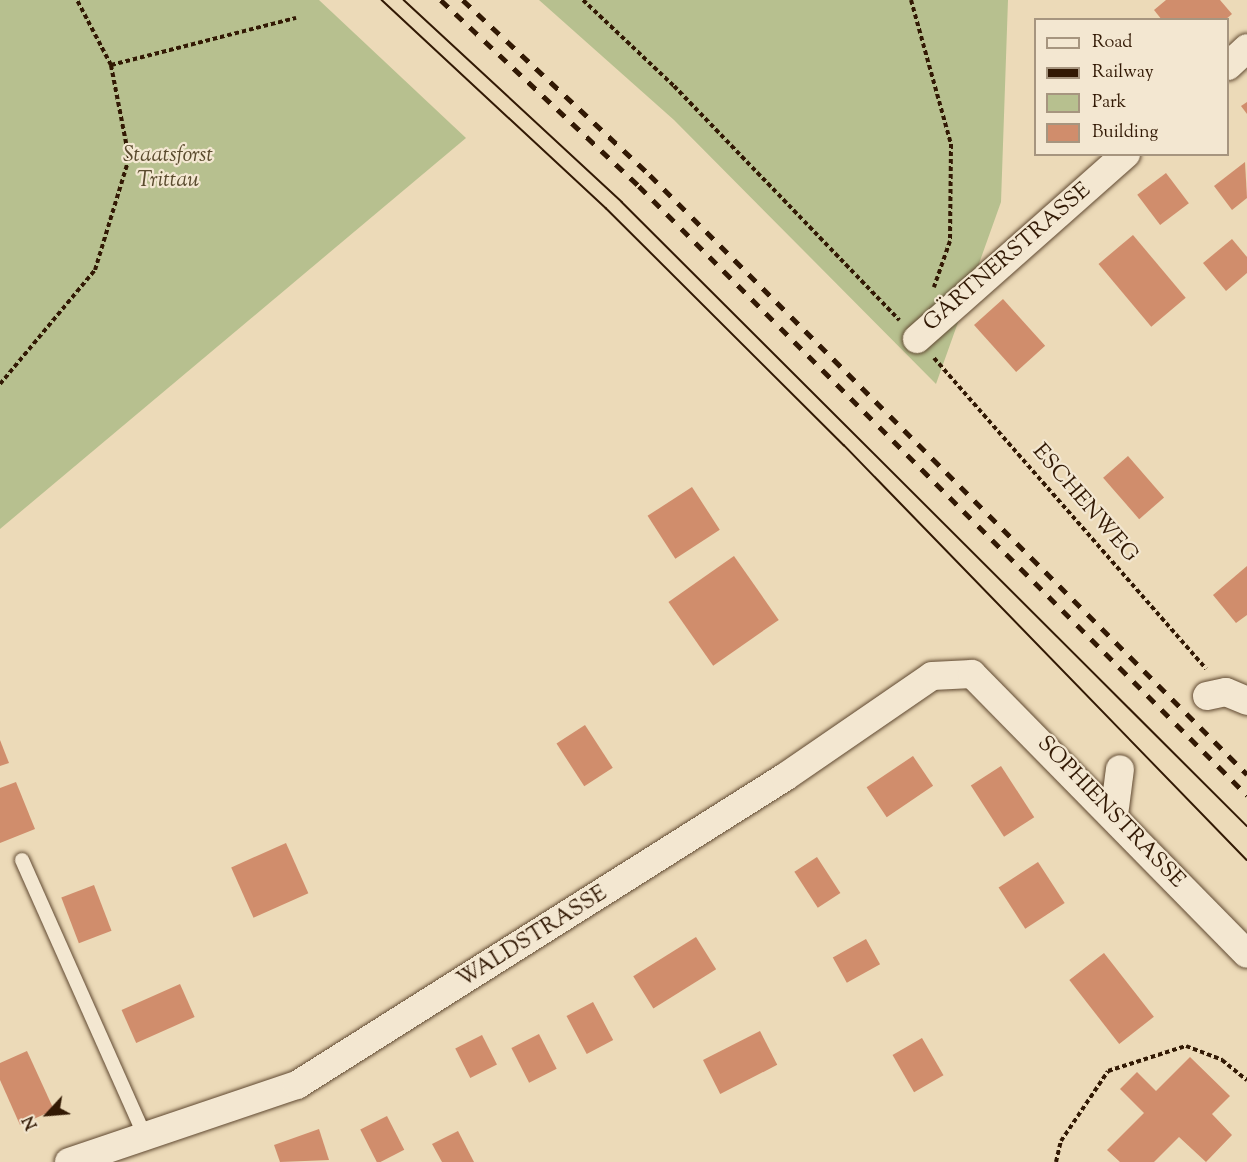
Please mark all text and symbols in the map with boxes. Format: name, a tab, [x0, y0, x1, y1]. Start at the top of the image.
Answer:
legend	[1034, 18, 1229, 156]
text: Road	[1092, 30, 1132, 56]
text: Railway	[1092, 60, 1154, 86]
text: Park	[1092, 90, 1126, 116]
text: Building	[1092, 120, 1158, 146]
park label: Staatsforst Trittau	[123, 143, 213, 194]
street label: GÄRTNERSTRASSE	[919, 178, 1097, 338]
street label: ESCHENWEG	[1025, 439, 1143, 569]
street label: SOPHIENSTRASSE	[1031, 731, 1189, 895]
street label: WALDSTRASSE	[453, 881, 613, 995]
north arrow	[18, 1084, 78, 1144]
text: N	[18, 1111, 45, 1133]

